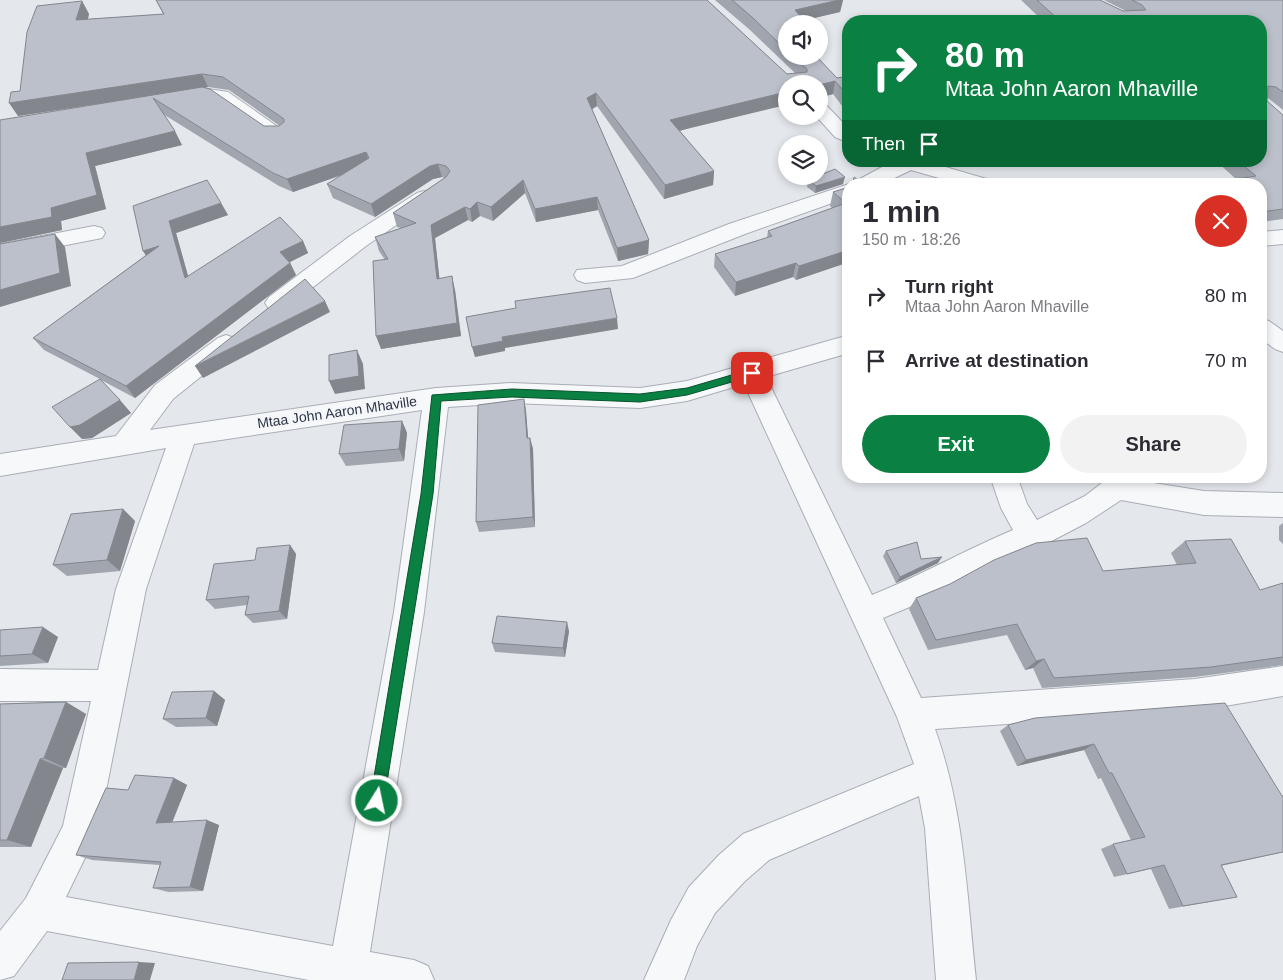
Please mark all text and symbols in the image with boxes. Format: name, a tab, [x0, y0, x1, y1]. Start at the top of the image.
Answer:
map controls	[778, 15, 828, 185]
button: sound	[778, 15, 828, 65]
icon: right	[862, 35, 927, 100]
text: 80 m	[945, 35, 1025, 74]
button: search	[778, 75, 828, 125]
text: Mtaa John Aaron Mhaville	[945, 76, 1198, 101]
icon: arrive	[915, 130, 943, 158]
text: Then	[862, 133, 905, 154]
button: layers	[778, 135, 828, 185]
text: 1 min	[862, 195, 940, 228]
button: close	[1195, 195, 1247, 247]
text: 150 m · 18:26	[862, 231, 961, 248]
text: Turn right	[905, 276, 993, 297]
icon: right	[862, 282, 890, 310]
text: 80 m	[1205, 285, 1247, 306]
text: Mtaa John Aaron Mhaville	[905, 298, 1089, 315]
icon: arrive	[862, 347, 890, 375]
text: Arrive at destination	[905, 350, 1089, 371]
text: 70 m	[1205, 350, 1247, 371]
pin	[731, 352, 773, 394]
icon: arrive	[738, 359, 766, 387]
street label: Mtaa John Aaron Mhaville	[256, 393, 418, 431]
button: Exit	[862, 415, 1050, 473]
button: Share	[1060, 415, 1247, 473]
position arrow	[350, 774, 402, 826]

